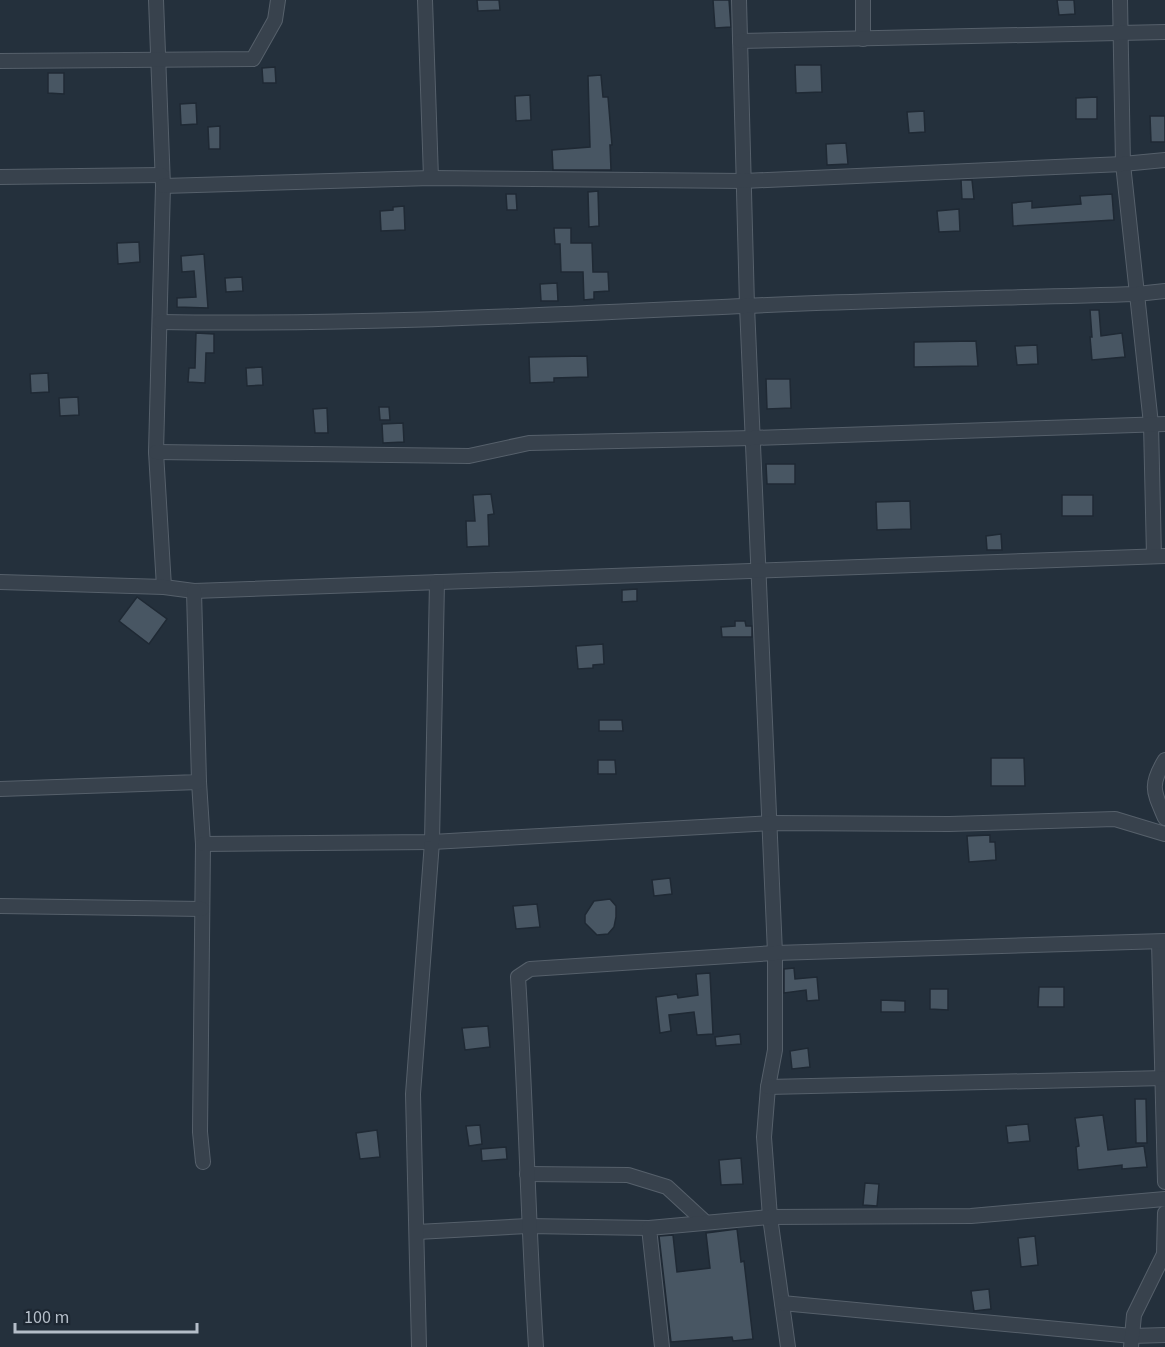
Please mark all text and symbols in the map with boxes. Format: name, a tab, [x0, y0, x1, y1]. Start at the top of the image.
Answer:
scale bar	[15, 1296, 196, 1334]
text: 100 m	[24, 1305, 69, 1330]

